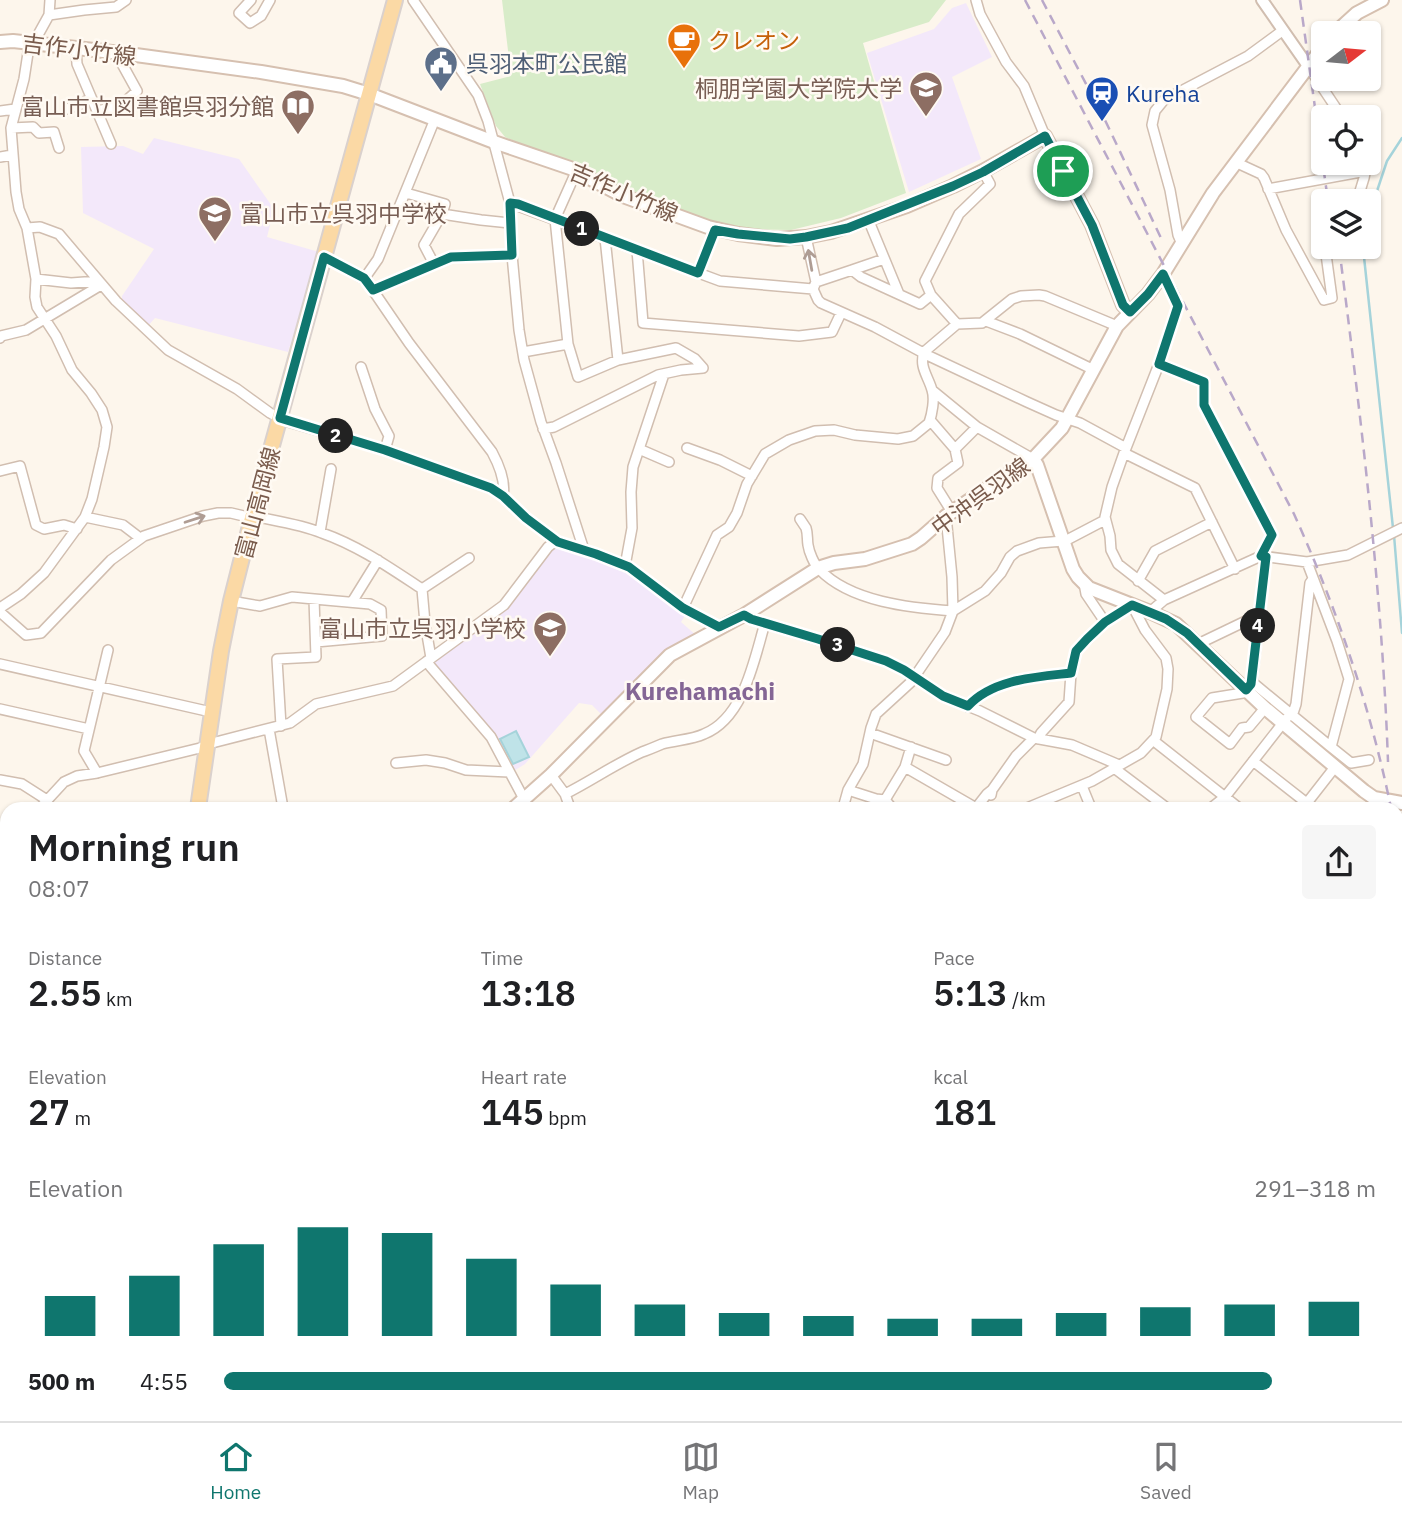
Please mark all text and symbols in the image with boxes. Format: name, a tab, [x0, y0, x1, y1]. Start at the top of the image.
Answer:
cafe icon: クレオン	[665, 21, 703, 70]
north arrow	[1311, 21, 1381, 91]
map controls	[1311, 21, 1381, 259]
place label: クレオン	[708, 25, 800, 55]
street label: 吉作小竹線	[20, 27, 138, 71]
public building icon: 呉羽本町公民館	[422, 44, 460, 93]
place label: 呉羽本町公民館	[466, 48, 627, 78]
school or university icon: 桐朋学園大学院大学	[907, 69, 945, 118]
place label: 桐朋学園大学院大学	[695, 73, 902, 103]
station icon: Kureha	[1083, 74, 1121, 123]
place label: Kureha	[1126, 78, 1200, 108]
library icon: 富山市立図書館呉羽分館	[279, 87, 317, 136]
place label: 富山市立図書館呉羽分館	[21, 91, 274, 121]
button: locate	[1311, 105, 1381, 175]
pin	[1033, 141, 1093, 201]
icon: arrive	[1044, 152, 1082, 190]
street label: 吉作小竹線	[565, 156, 683, 228]
button: layers	[1311, 189, 1381, 259]
school or university icon: 富山市立呉羽中学校	[196, 194, 234, 243]
place label: 富山市立呉羽中学校	[240, 198, 447, 228]
pin: 1	[564, 212, 600, 246]
text: 1	[576, 216, 587, 240]
one-way arrow	[803, 249, 817, 272]
pin: 2	[318, 418, 354, 453]
text: 2	[330, 423, 341, 447]
street label: 富山高岡線	[228, 444, 286, 562]
street label: 中沖呉羽線	[925, 450, 1035, 542]
one-way arrow	[184, 511, 206, 524]
pin: 4	[1240, 608, 1276, 644]
school or university icon: 富山市立呉羽小学校	[531, 609, 569, 658]
place label: 富山市立呉羽小学校	[319, 613, 526, 643]
text: 4	[1252, 613, 1263, 637]
pin: 3	[820, 628, 856, 662]
text: 3	[832, 632, 843, 656]
district label: Kurehamachi	[625, 675, 775, 707]
text: Morning run	[28, 822, 240, 871]
button: share	[1302, 825, 1376, 899]
text: 08:07	[28, 873, 90, 903]
text: Distance	[28, 946, 102, 970]
text: Time	[481, 946, 523, 970]
text: Pace	[933, 946, 975, 970]
text: 2.55	[28, 970, 101, 1016]
text: 13:18	[481, 970, 576, 1016]
text: 5:13	[933, 970, 1008, 1016]
text: km	[101, 987, 133, 1011]
text: /km	[1008, 987, 1046, 1011]
text: Elevation	[28, 1065, 107, 1089]
text: Heart rate	[481, 1065, 567, 1089]
text: kcal	[933, 1065, 968, 1089]
text: 27	[28, 1089, 70, 1135]
text: 145	[481, 1089, 544, 1135]
text: 181	[933, 1089, 996, 1135]
text: m	[70, 1106, 91, 1130]
text: bpm	[544, 1106, 587, 1130]
text: Elevation	[28, 1173, 123, 1203]
text: 291–318 m	[1254, 1173, 1376, 1203]
text: 500 m	[28, 1366, 95, 1396]
text: 4:55	[140, 1366, 188, 1396]
tab: Home	[210, 1438, 261, 1504]
tab: Map	[682, 1438, 720, 1504]
tab: Saved	[1140, 1438, 1192, 1504]

